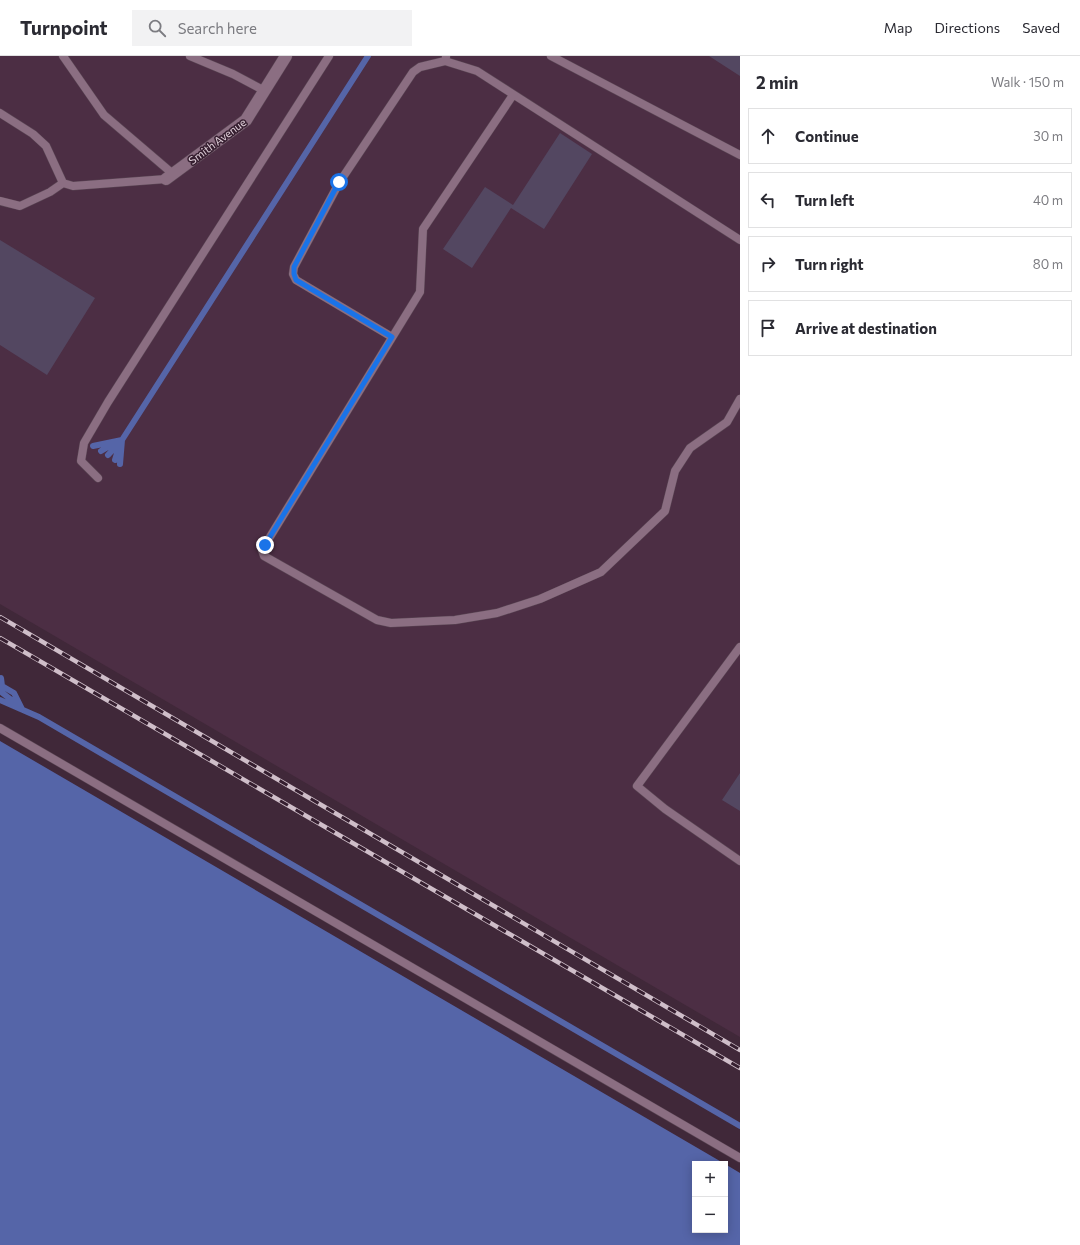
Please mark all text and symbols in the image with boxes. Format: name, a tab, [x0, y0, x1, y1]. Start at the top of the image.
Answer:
search box	[132, 10, 412, 46]
text: Turnpoint	[20, 16, 108, 39]
icon: search	[146, 17, 168, 39]
text: Search here	[178, 19, 257, 37]
text: Map	[884, 19, 913, 36]
text: Directions	[935, 19, 1000, 36]
text: Saved	[1022, 19, 1060, 36]
text: 2 min	[756, 72, 798, 93]
text: Walk · 150 m	[991, 74, 1064, 90]
street label: Smith Avenue	[186, 115, 248, 167]
icon: ahead	[757, 125, 779, 147]
text: Continue	[795, 127, 859, 145]
text: 30 m	[1033, 128, 1063, 144]
route start	[330, 173, 348, 191]
icon: left	[757, 189, 779, 211]
text: Turn left	[795, 191, 854, 209]
text: 40 m	[1033, 192, 1063, 208]
icon: right	[757, 253, 779, 275]
text: Turn right	[795, 255, 864, 273]
text: 80 m	[1033, 256, 1063, 272]
icon: arrive	[757, 317, 779, 339]
text: Arrive at destination	[795, 319, 937, 337]
route end	[256, 536, 274, 554]
map controls	[692, 1161, 728, 1233]
button: +	[692, 1161, 728, 1197]
button: −	[692, 1197, 728, 1233]

